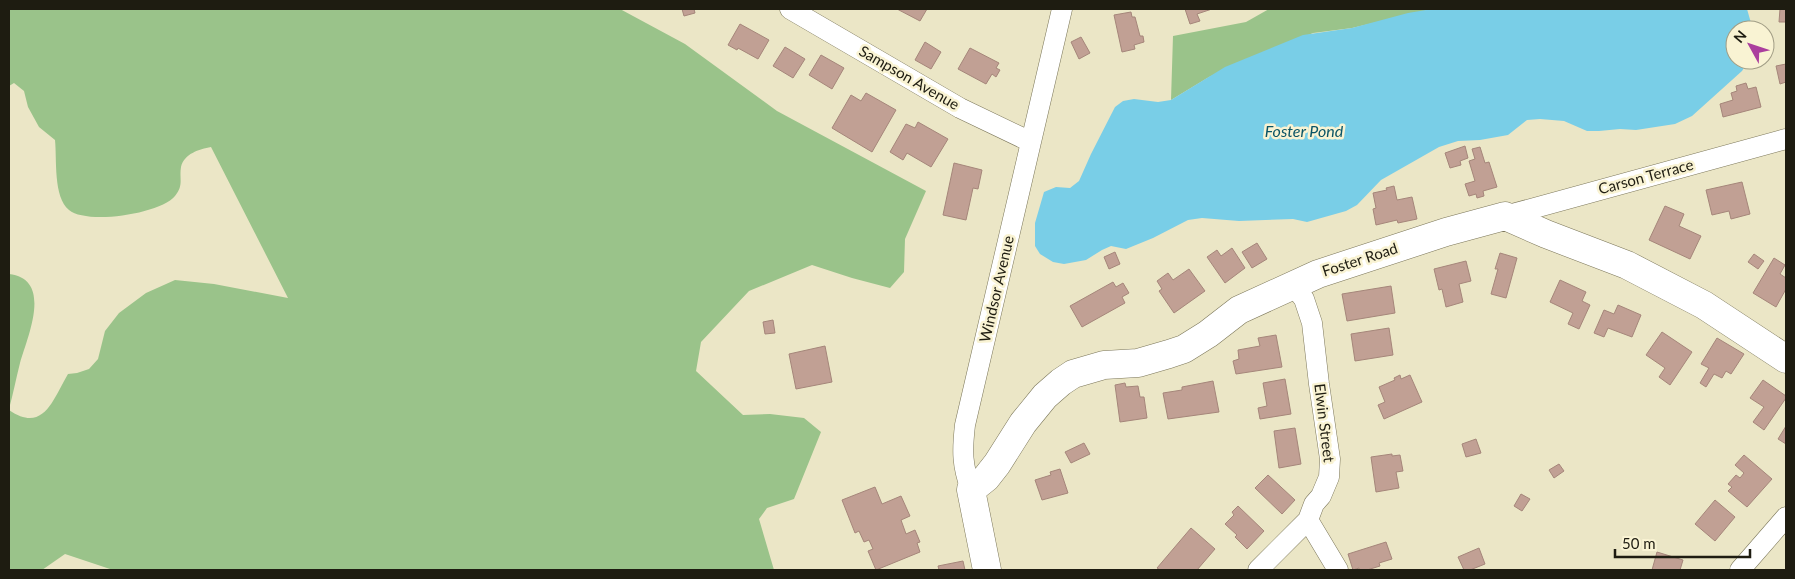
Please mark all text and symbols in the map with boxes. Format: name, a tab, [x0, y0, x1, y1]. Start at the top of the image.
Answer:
north arrow	[1725, 20, 1775, 70]
text: N	[1730, 27, 1750, 46]
street label: Sampson Avenue	[856, 41, 963, 113]
water label: Foster Pond	[1265, 121, 1344, 140]
street label: Carson Terrace	[1596, 155, 1695, 197]
street label: Windsor Avenue	[975, 234, 1017, 344]
street label: Foster Road	[1320, 238, 1400, 280]
street label: Elwin Street	[1311, 382, 1339, 464]
scale bar	[1615, 526, 1750, 558]
text: 50 m	[1622, 534, 1656, 552]

